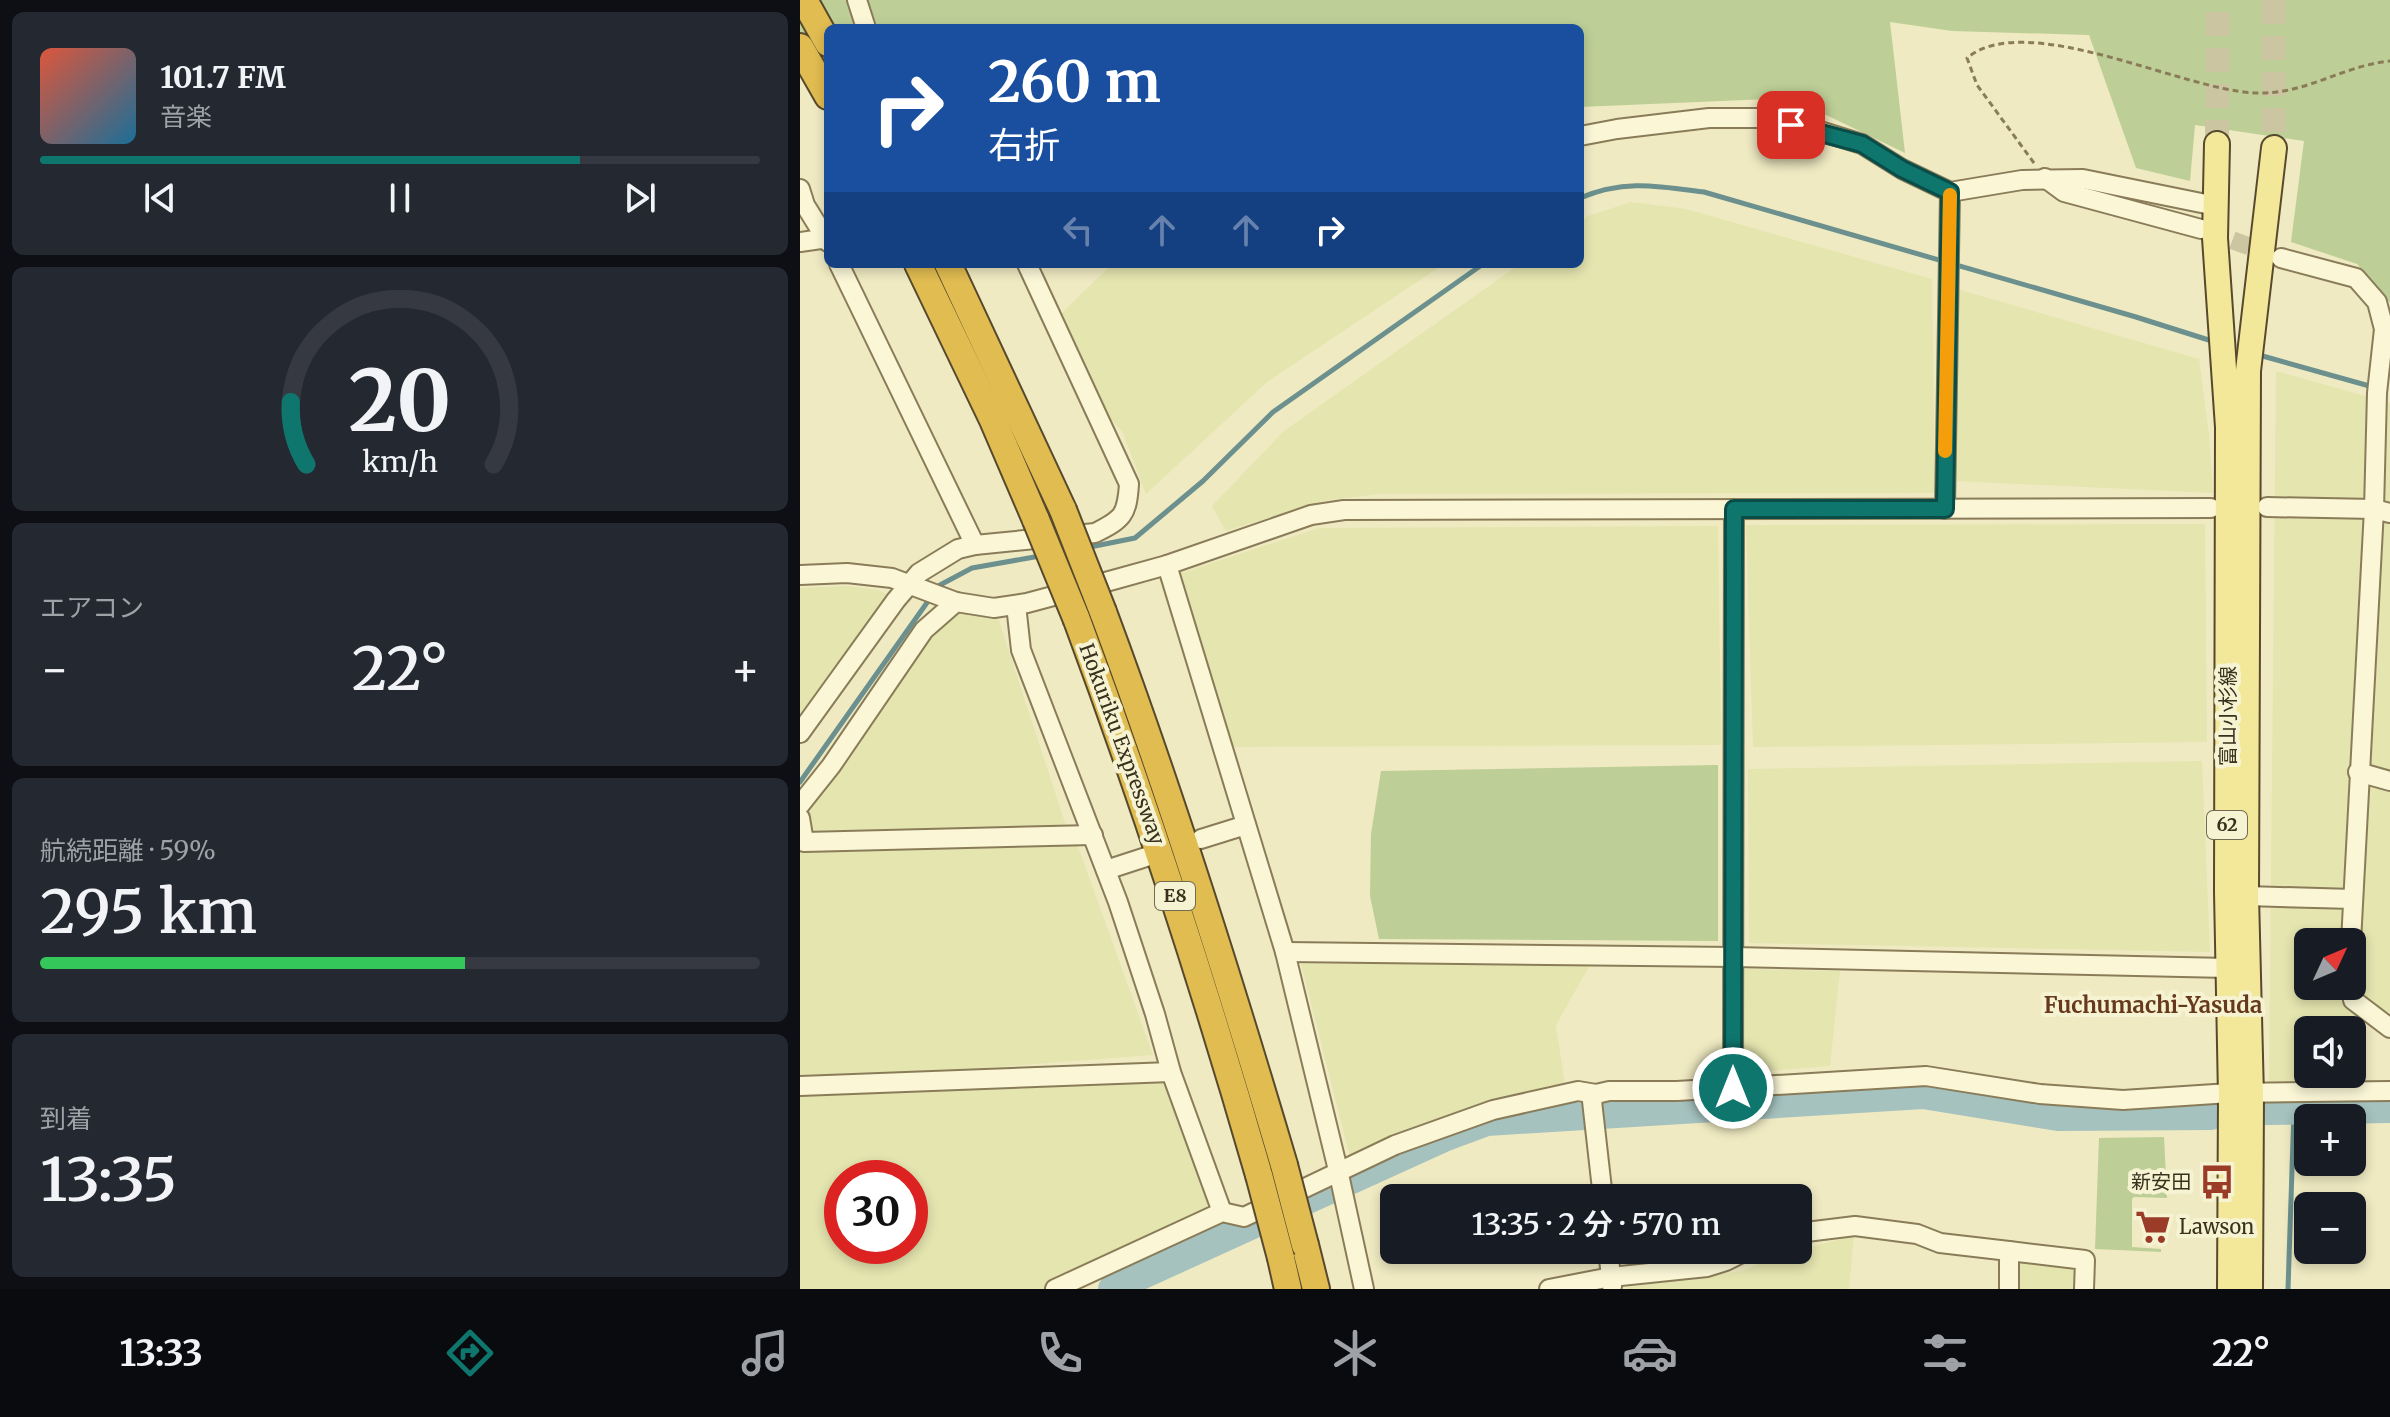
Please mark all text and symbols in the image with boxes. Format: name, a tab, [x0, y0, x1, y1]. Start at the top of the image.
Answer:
text: 260 m	[988, 47, 1161, 117]
icon: right	[856, 56, 960, 160]
text: 101.7 FM	[160, 58, 286, 96]
pin	[1757, 91, 1825, 159]
text: 音楽	[160, 100, 212, 133]
icon: arrive	[1769, 103, 1813, 147]
text: 右折	[988, 123, 1060, 168]
icon: previous	[138, 176, 182, 220]
icon: pause	[378, 176, 422, 220]
icon: next	[618, 176, 662, 220]
icon: left	[1056, 208, 1100, 252]
icon: ahead	[1140, 208, 1184, 252]
icon: ahead	[1224, 208, 1268, 252]
icon: right	[1308, 208, 1352, 252]
text: 20	[349, 349, 451, 454]
text: km/h	[362, 444, 438, 480]
text: エアコン	[40, 591, 144, 624]
text: 22°	[352, 631, 448, 706]
street label: Hokuriku Expressway	[1074, 640, 1171, 848]
text: −	[40, 642, 69, 697]
text: +	[731, 642, 760, 697]
street label: 富山小杉線	[2215, 666, 2240, 766]
road number: 62	[2207, 811, 2247, 839]
text: 航続距離 · 59%	[40, 834, 216, 867]
text: 295 km	[40, 874, 257, 949]
road number: E8	[1155, 882, 1195, 910]
north arrow	[2294, 928, 2366, 1000]
map controls	[2294, 928, 2366, 1264]
district label: Fuchumachi-Yasuda	[2044, 991, 2262, 1019]
button: sound	[2294, 1016, 2366, 1088]
position arrow	[1691, 1046, 1775, 1130]
text: 到着	[40, 1102, 92, 1135]
button: +	[2294, 1104, 2366, 1176]
text: 13:35	[40, 1142, 177, 1217]
speed limit sign: 30	[824, 1160, 928, 1264]
bus stop icon: 新安田	[2198, 1163, 2236, 1201]
place label: 新安田	[2131, 1169, 2191, 1194]
button: −	[2294, 1192, 2366, 1264]
text: 13:35 · 2 分 · 570 m	[1471, 1205, 1721, 1243]
supermarket icon: Lawson	[2134, 1208, 2172, 1246]
place label: Lawson	[2179, 1214, 2254, 1239]
icon: directions	[442, 1325, 498, 1381]
icon: music	[737, 1325, 793, 1381]
icon: phone	[1032, 1325, 1088, 1381]
icon: climate	[1327, 1325, 1383, 1381]
icon: car	[1622, 1325, 1678, 1381]
icon: filters	[1917, 1325, 1973, 1381]
text: 13:33	[120, 1331, 203, 1376]
text: 22°	[2212, 1331, 2270, 1376]

